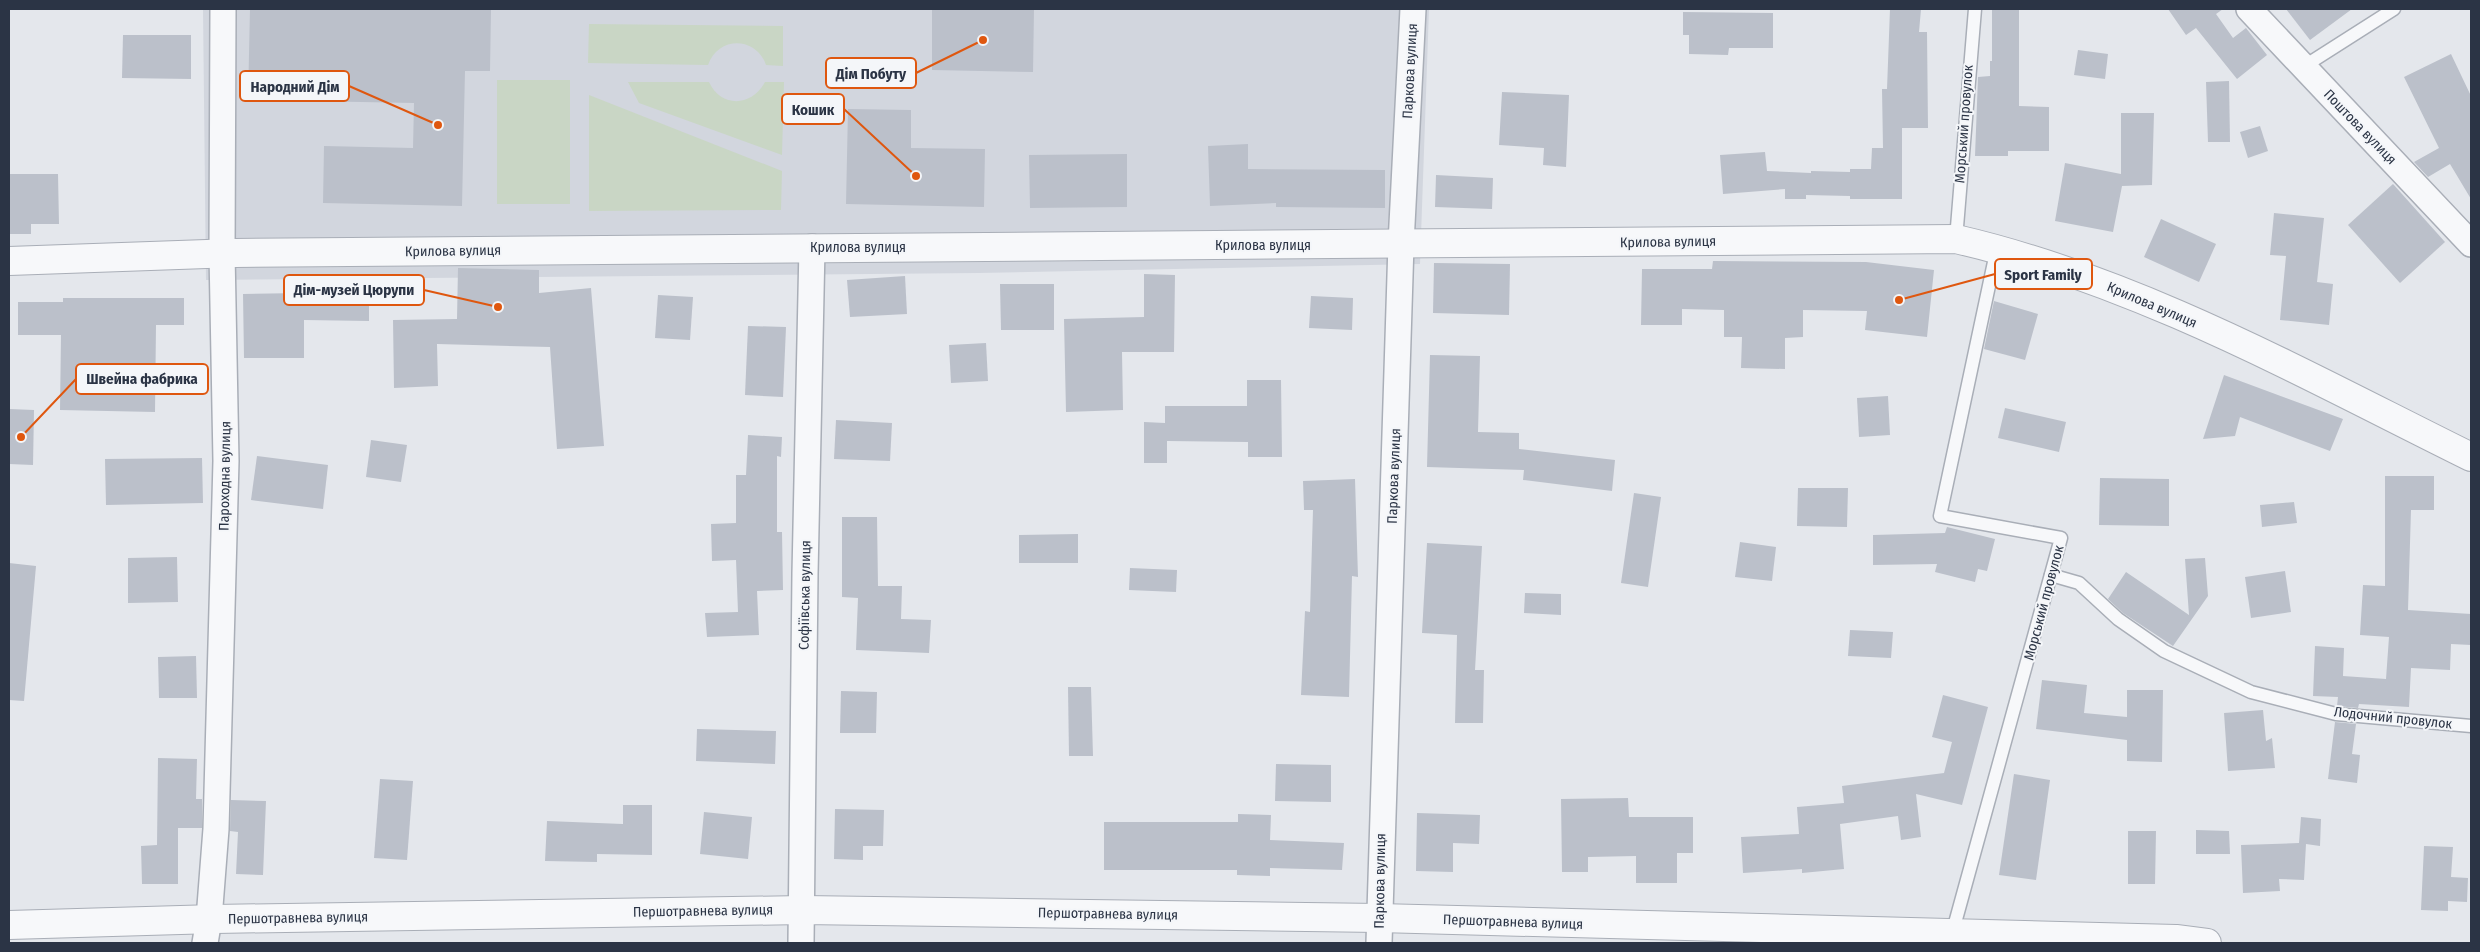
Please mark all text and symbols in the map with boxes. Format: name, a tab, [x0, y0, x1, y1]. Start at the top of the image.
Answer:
street label: Паркова вулиця	[1399, 23, 1421, 119]
callout: Дім Побуту	[826, 58, 916, 88]
street label: Морський провулок	[1951, 64, 1977, 184]
text: Дім Побуту	[835, 65, 907, 83]
callout: Народний Дім	[240, 71, 349, 101]
text: Народний Дім	[250, 78, 340, 96]
street label: Поштова вулиця	[2320, 86, 2400, 168]
callout: Кошик	[782, 94, 844, 124]
text: Кошик	[792, 101, 835, 119]
street label: Крилова вулиця	[1620, 233, 1716, 251]
street label: Крилова вулиця	[1215, 237, 1311, 254]
street label: Крилова вулиця	[810, 239, 906, 256]
street label: Крилова вулиця	[405, 242, 501, 260]
callout: Sport Family	[1995, 259, 2092, 289]
text: Sport Family	[2004, 266, 2083, 284]
callout: Дім-музей Цюрупи	[284, 275, 424, 305]
street label: Крилова вулиця	[2104, 278, 2200, 332]
text: Дім-музей Цюрупи	[293, 281, 414, 299]
callout: Швейна фабрика	[76, 364, 208, 394]
text: Швейна фабрика	[86, 370, 198, 388]
street label: Пароходна вулиця	[216, 421, 234, 531]
street label: Паркова вулиця	[1384, 428, 1404, 524]
street label: Софіївська вулиця	[796, 540, 814, 650]
street label: Морський провулок	[2020, 543, 2068, 662]
street label: Лодочний провулок	[2333, 703, 2453, 733]
street label: Паркова вулиця	[1371, 833, 1389, 929]
street label: Першотравнева вулиця	[633, 901, 773, 921]
street label: Першотравнева вулиця	[1038, 904, 1178, 924]
street label: Першотравнева вулиця	[228, 908, 368, 928]
street label: Першотравнева вулиця	[1443, 911, 1583, 933]

